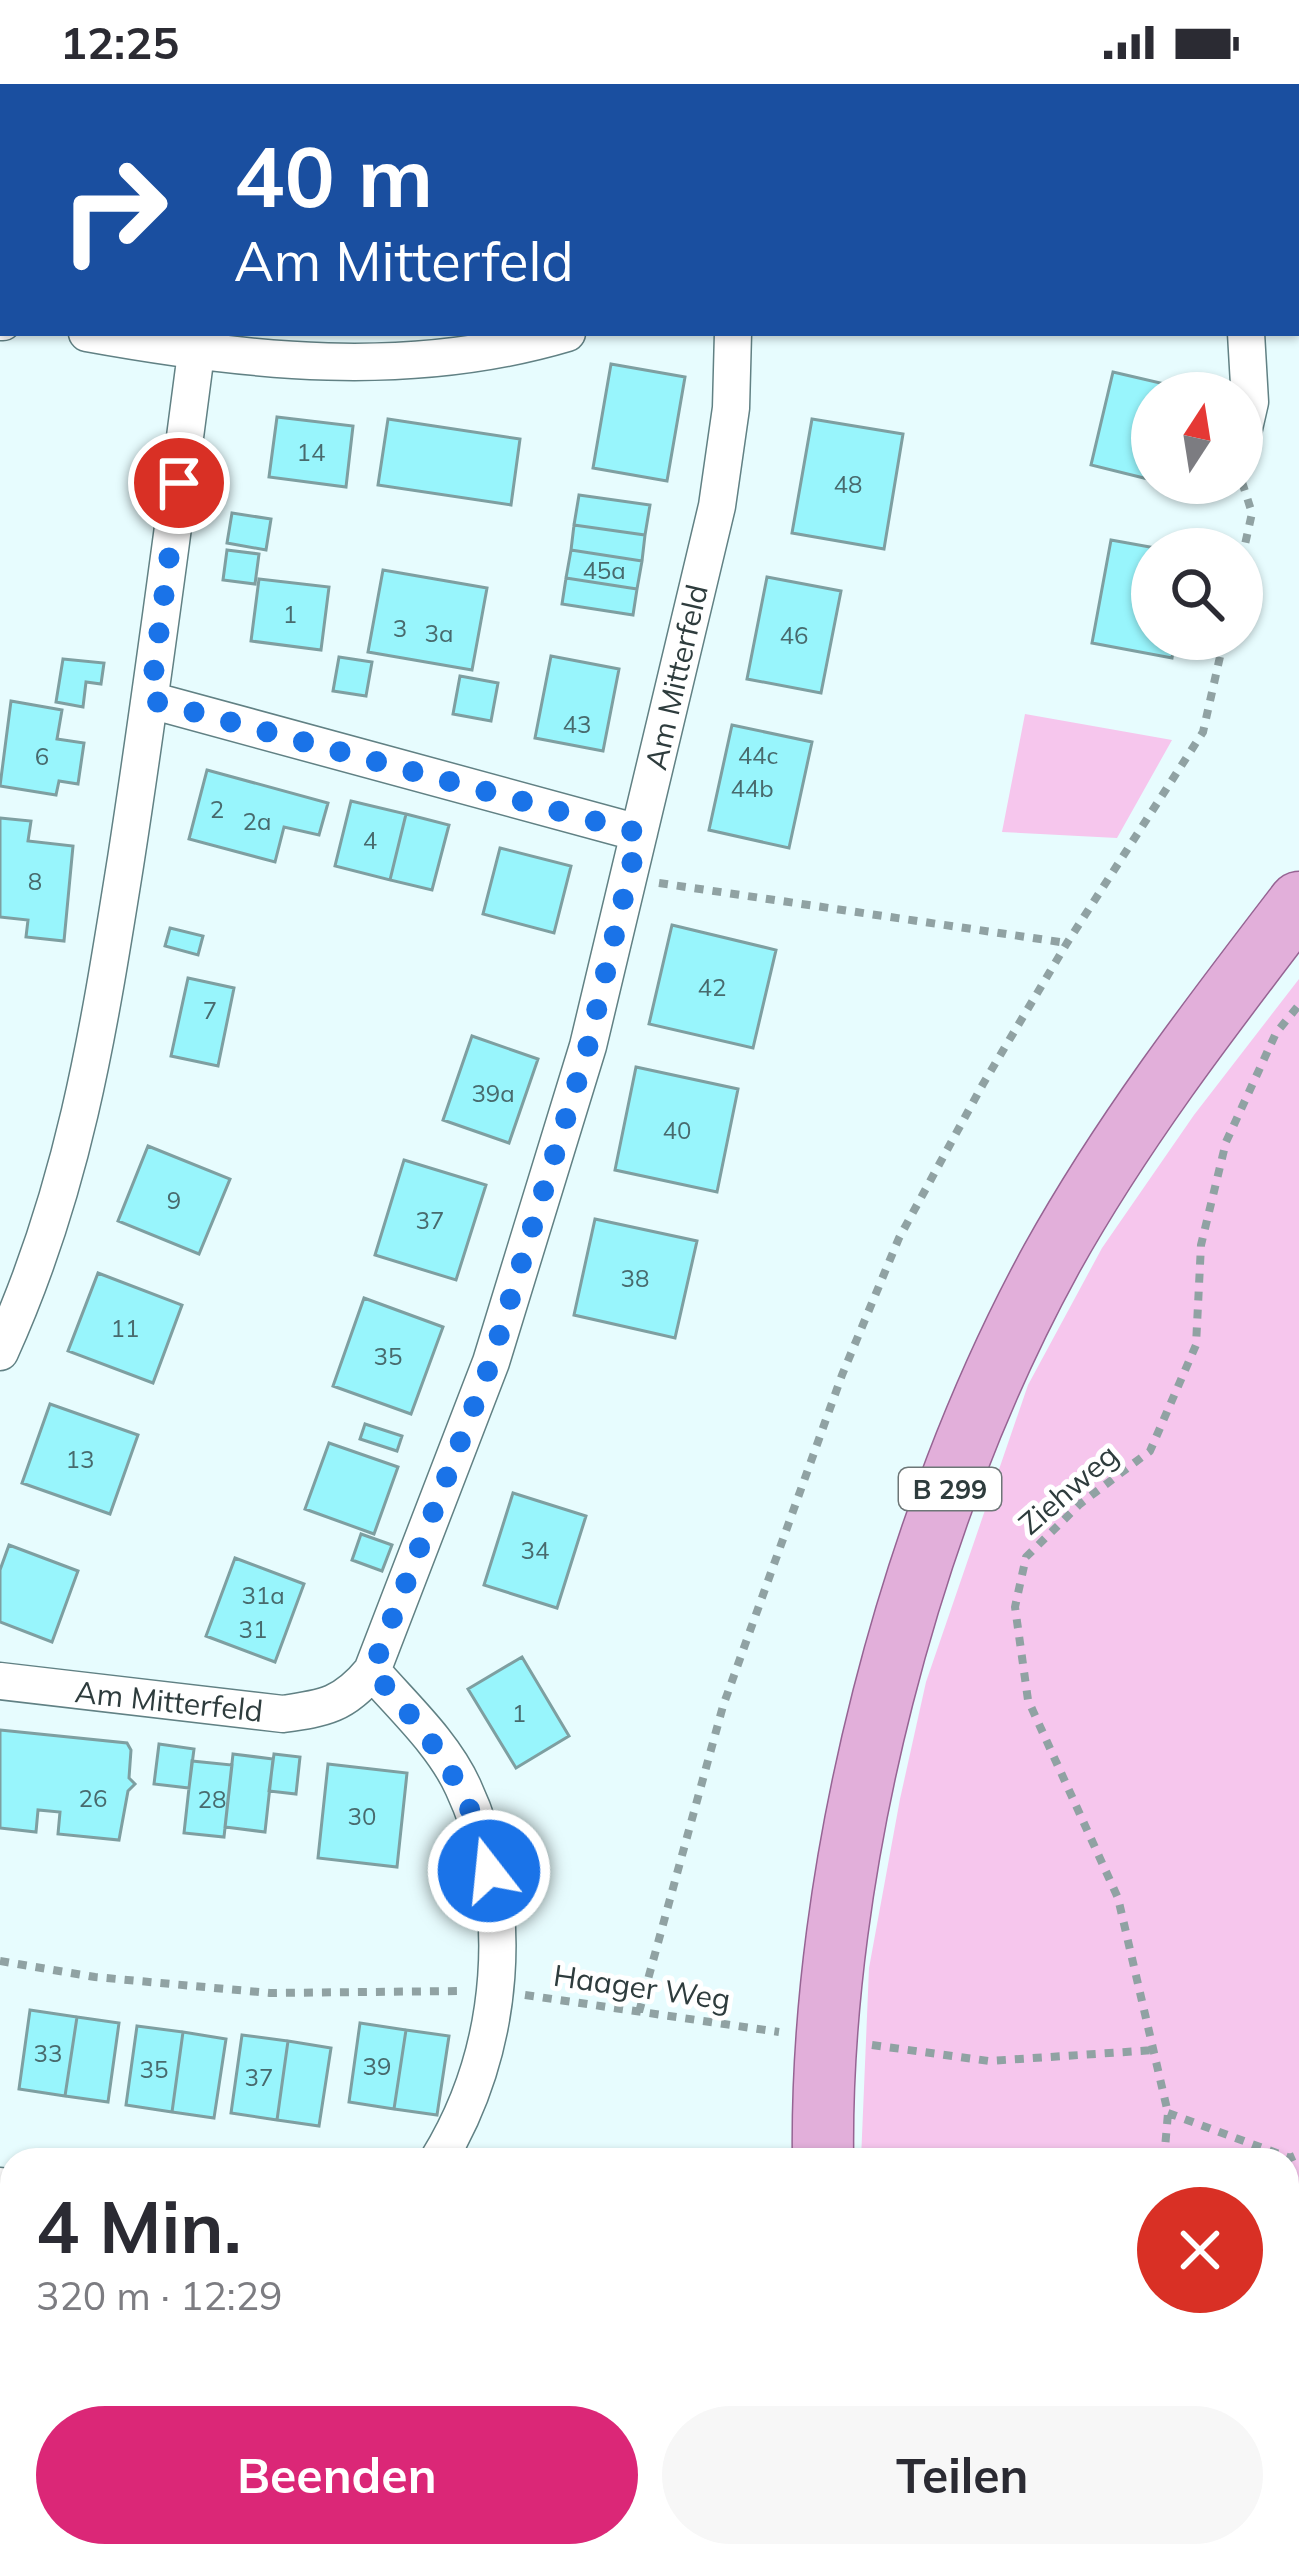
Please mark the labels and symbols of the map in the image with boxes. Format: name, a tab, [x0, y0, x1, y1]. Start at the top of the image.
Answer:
north arrow	[1131, 372, 1263, 504]
pin	[128, 432, 230, 534]
house number: 14	[297, 437, 325, 467]
house number: 48	[834, 469, 862, 499]
house number: 45a	[582, 555, 626, 585]
street label: Am Mitterfeld	[636, 581, 716, 773]
house number: 1	[283, 599, 297, 629]
house number: 3	[393, 613, 407, 643]
house number: 3a	[425, 618, 453, 648]
house number: 46	[780, 620, 808, 650]
house number: 43	[563, 709, 591, 739]
house number: 44c	[738, 740, 778, 770]
house number: 6	[35, 741, 49, 771]
house number: 44b	[730, 773, 774, 803]
house number: 2	[210, 794, 224, 824]
house number: 2a	[243, 806, 271, 836]
house number: 4	[363, 825, 377, 855]
house number: 8	[28, 866, 42, 896]
house number: 42	[698, 972, 726, 1002]
house number: 7	[203, 995, 217, 1025]
house number: 39a	[471, 1078, 515, 1108]
house number: 40	[663, 1115, 691, 1145]
house number: 9	[167, 1185, 181, 1215]
house number: 37	[416, 1205, 444, 1235]
house number: 38	[621, 1263, 649, 1293]
house number: 11	[111, 1313, 139, 1343]
house number: 35	[374, 1341, 402, 1371]
street label: Ziehweg	[1011, 1436, 1125, 1542]
house number: 13	[66, 1444, 94, 1474]
road number: B 299	[899, 1468, 1001, 1510]
house number: 34	[521, 1535, 549, 1565]
house number: 31a	[241, 1580, 285, 1610]
house number: 31	[239, 1614, 267, 1644]
street label: Am Mitterfeld	[73, 1672, 265, 1730]
house number: 1	[512, 1698, 526, 1728]
house number: 26	[79, 1783, 107, 1813]
house number: 28	[198, 1784, 226, 1814]
house number: 30	[348, 1801, 376, 1831]
position arrow	[426, 1808, 552, 1934]
street label: Haager Weg	[551, 1956, 733, 2018]
house number: 33	[34, 2038, 62, 2068]
house number: 39	[363, 2051, 391, 2081]
house number: 35	[140, 2054, 168, 2084]
house number: 37	[245, 2062, 273, 2092]

